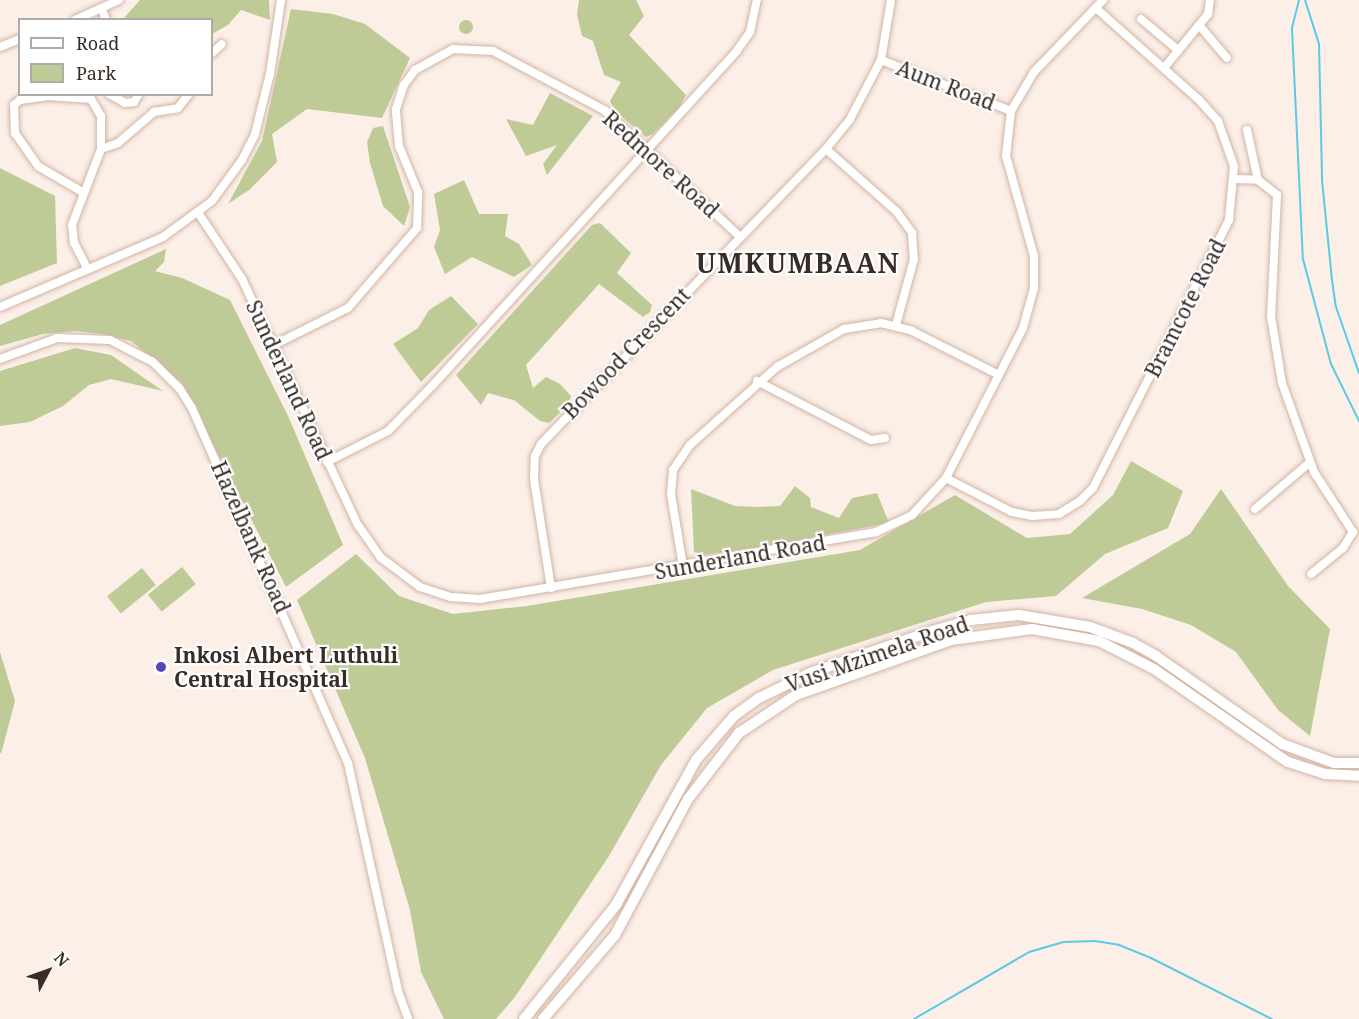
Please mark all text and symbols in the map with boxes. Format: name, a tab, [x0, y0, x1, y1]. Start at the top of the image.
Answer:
legend	[18, 18, 213, 96]
text: Road	[76, 31, 119, 55]
street label: Aum Road	[893, 55, 999, 115]
text: Park	[76, 61, 116, 85]
street label: Redmore Road	[598, 105, 724, 223]
street label: Bramcote Road	[1139, 235, 1231, 381]
district label: UMKUMBAAN	[696, 247, 900, 279]
street label: Bowood Crescent	[557, 282, 695, 424]
street label: Sunderland Road	[241, 296, 337, 464]
street label: Hazelbank Road	[206, 457, 296, 617]
street label: Sunderland Road	[653, 530, 827, 584]
street label: Vusi Mzimela Road	[782, 611, 972, 697]
place label: Inkosi Albert Luthuli Central Hospital	[174, 642, 398, 692]
marker: Inkosi Albert Luthuli Central Hospital	[152, 658, 170, 676]
north arrow	[18, 941, 78, 1001]
text: N	[49, 947, 74, 971]

